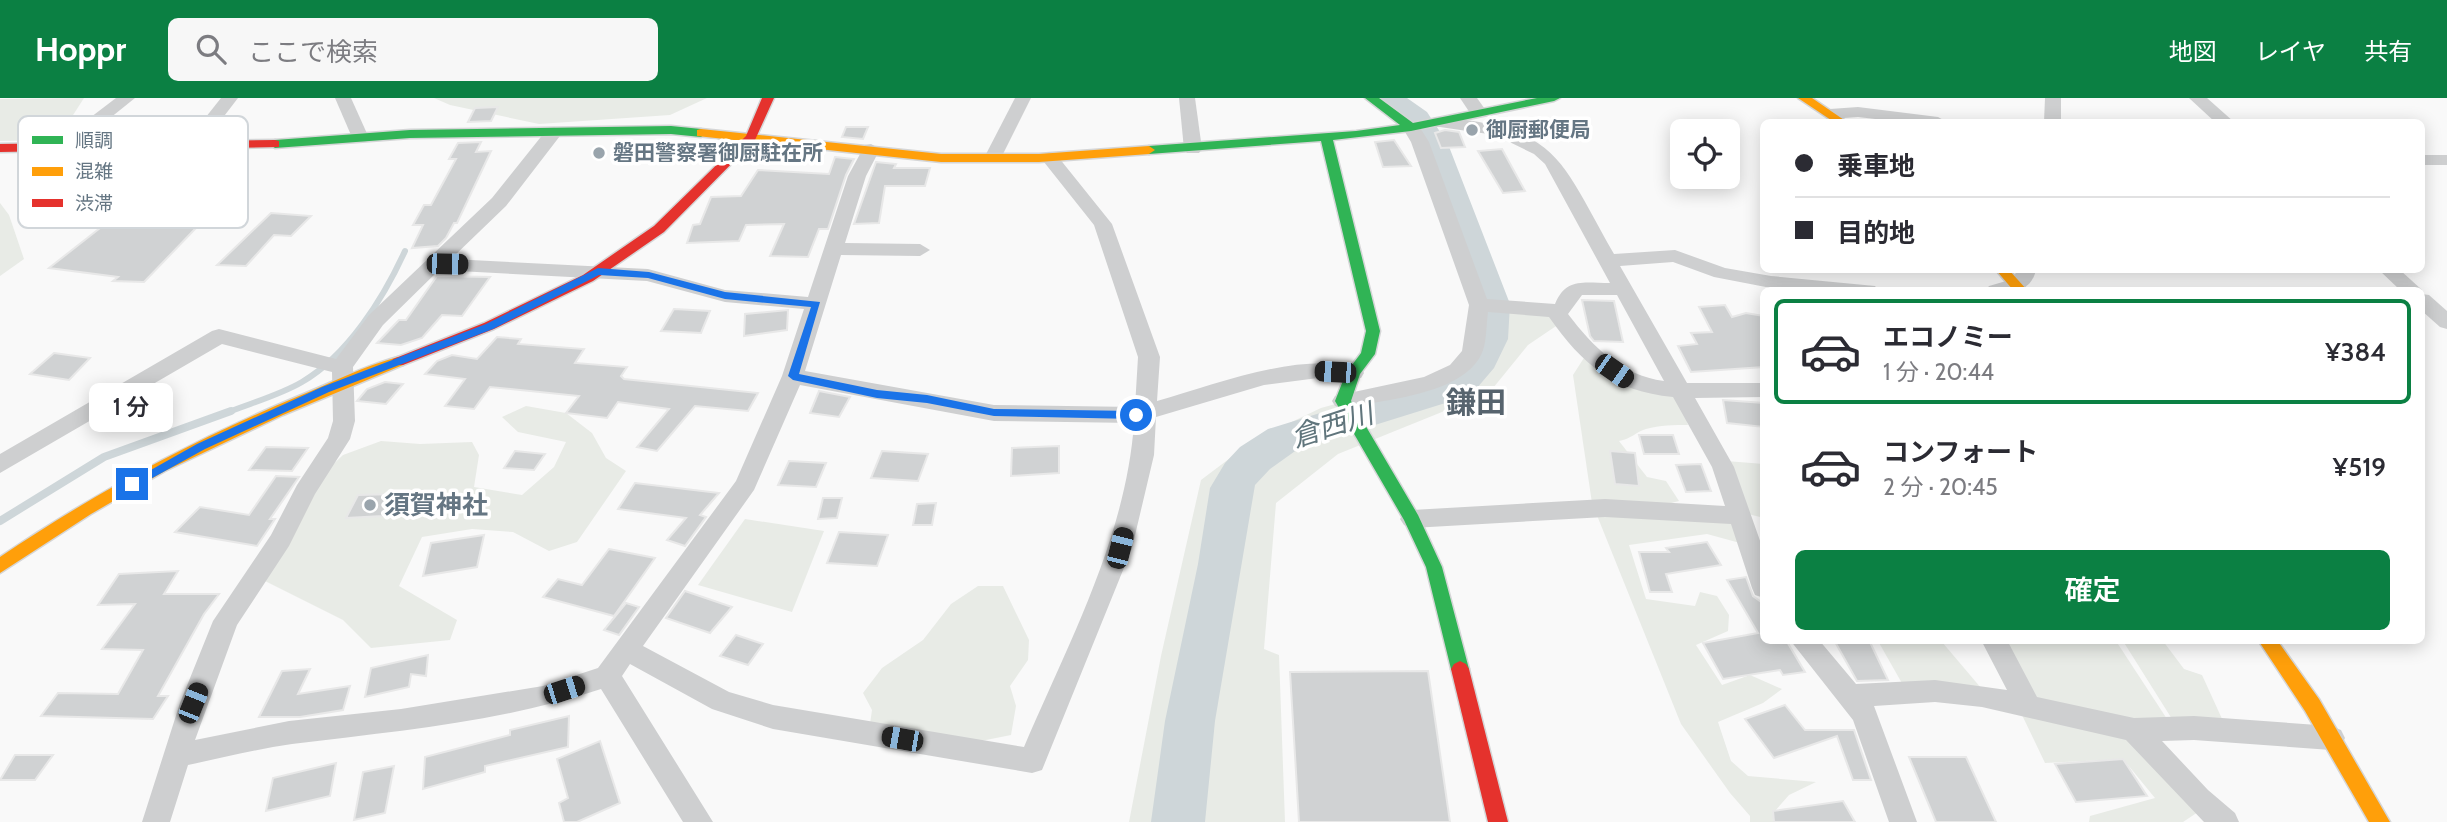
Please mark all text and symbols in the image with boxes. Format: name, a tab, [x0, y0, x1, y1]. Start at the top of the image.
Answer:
search box	[168, 18, 658, 81]
text: Hoppr	[35, 29, 126, 69]
icon: search	[192, 30, 230, 68]
text: ここで検索	[248, 36, 378, 68]
text: 地図	[2169, 37, 2217, 66]
text: レイヤ	[2255, 37, 2326, 66]
text: 共有	[2364, 37, 2412, 66]
legend	[18, 116, 248, 228]
place label: 御厨郵便局	[1486, 117, 1591, 142]
map controls	[1670, 119, 1740, 189]
button: locate	[1670, 119, 1740, 189]
marker: 御厨郵便局	[1464, 122, 1480, 138]
text: 順調	[75, 129, 113, 152]
place label: 磐田警察署御厨駐在所	[613, 140, 823, 165]
marker: 磐田警察署御厨駐在所	[591, 145, 607, 161]
text: 乗車地	[1837, 150, 1915, 182]
text: 混雑	[75, 160, 113, 183]
text: 渋滞	[75, 192, 113, 215]
text: 目的地	[1837, 217, 1915, 249]
car	[426, 253, 469, 275]
icon: car	[1799, 320, 1862, 383]
text: エコノミー	[1883, 321, 2013, 353]
text: ¥384	[2325, 336, 2386, 368]
car	[1591, 350, 1638, 392]
text: 1 分 · 20:44	[1883, 358, 1994, 386]
car	[1314, 360, 1357, 384]
callout: 1 分	[90, 382, 174, 432]
district label: 鎌田	[1446, 384, 1506, 421]
text: 1 分	[113, 393, 149, 421]
water label: 倉西川	[1287, 395, 1380, 454]
route start	[1120, 399, 1152, 431]
icon: car	[1799, 435, 1862, 498]
text: コンフォート	[1883, 436, 2038, 468]
text: ¥519	[2333, 451, 2386, 483]
route end	[116, 468, 148, 500]
text: 2 分 · 20:45	[1883, 473, 1998, 501]
place label: 須賀神社	[384, 489, 488, 521]
marker: 須賀神社	[362, 497, 378, 513]
car	[1105, 525, 1136, 571]
button: 確定	[1795, 550, 2390, 630]
car	[541, 674, 588, 706]
car	[176, 680, 211, 726]
car	[880, 725, 925, 753]

